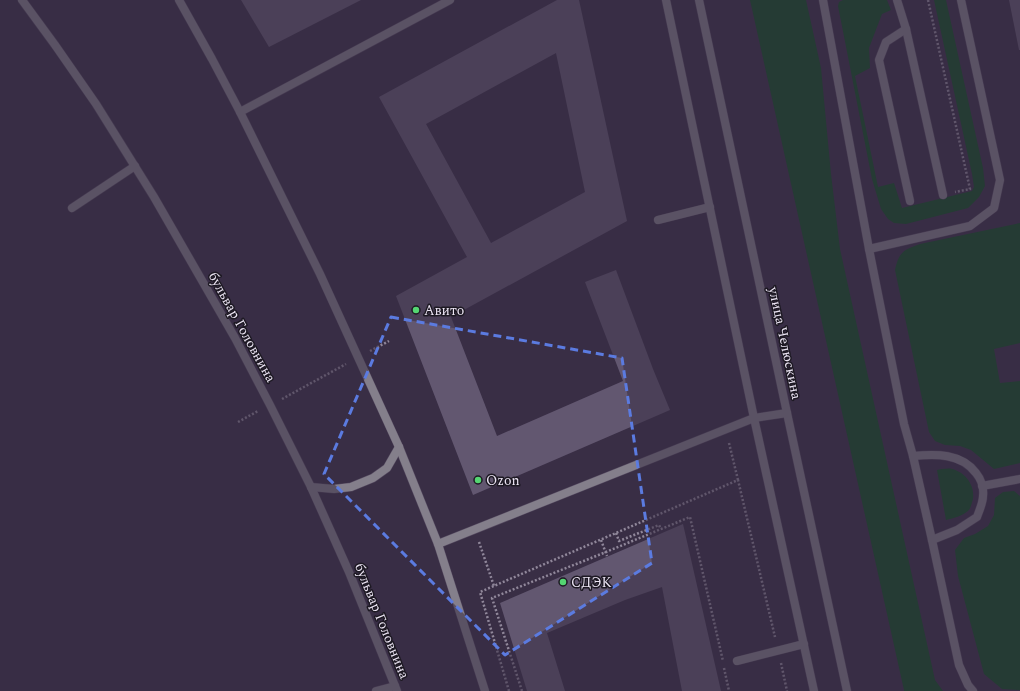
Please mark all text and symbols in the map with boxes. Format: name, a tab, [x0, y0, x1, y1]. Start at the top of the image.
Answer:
street label: бульвар Головнина	[203, 268, 281, 386]
street label: улица Челюскина	[763, 284, 807, 401]
place label: Авито	[424, 300, 464, 321]
marker: Авито	[411, 305, 421, 315]
place label: Ozon	[486, 470, 520, 491]
marker: Ozon	[473, 475, 483, 485]
street label: бульвар Головнина	[349, 560, 415, 682]
place label: СДЭК	[571, 572, 612, 593]
marker: СДЭК	[558, 577, 568, 587]

